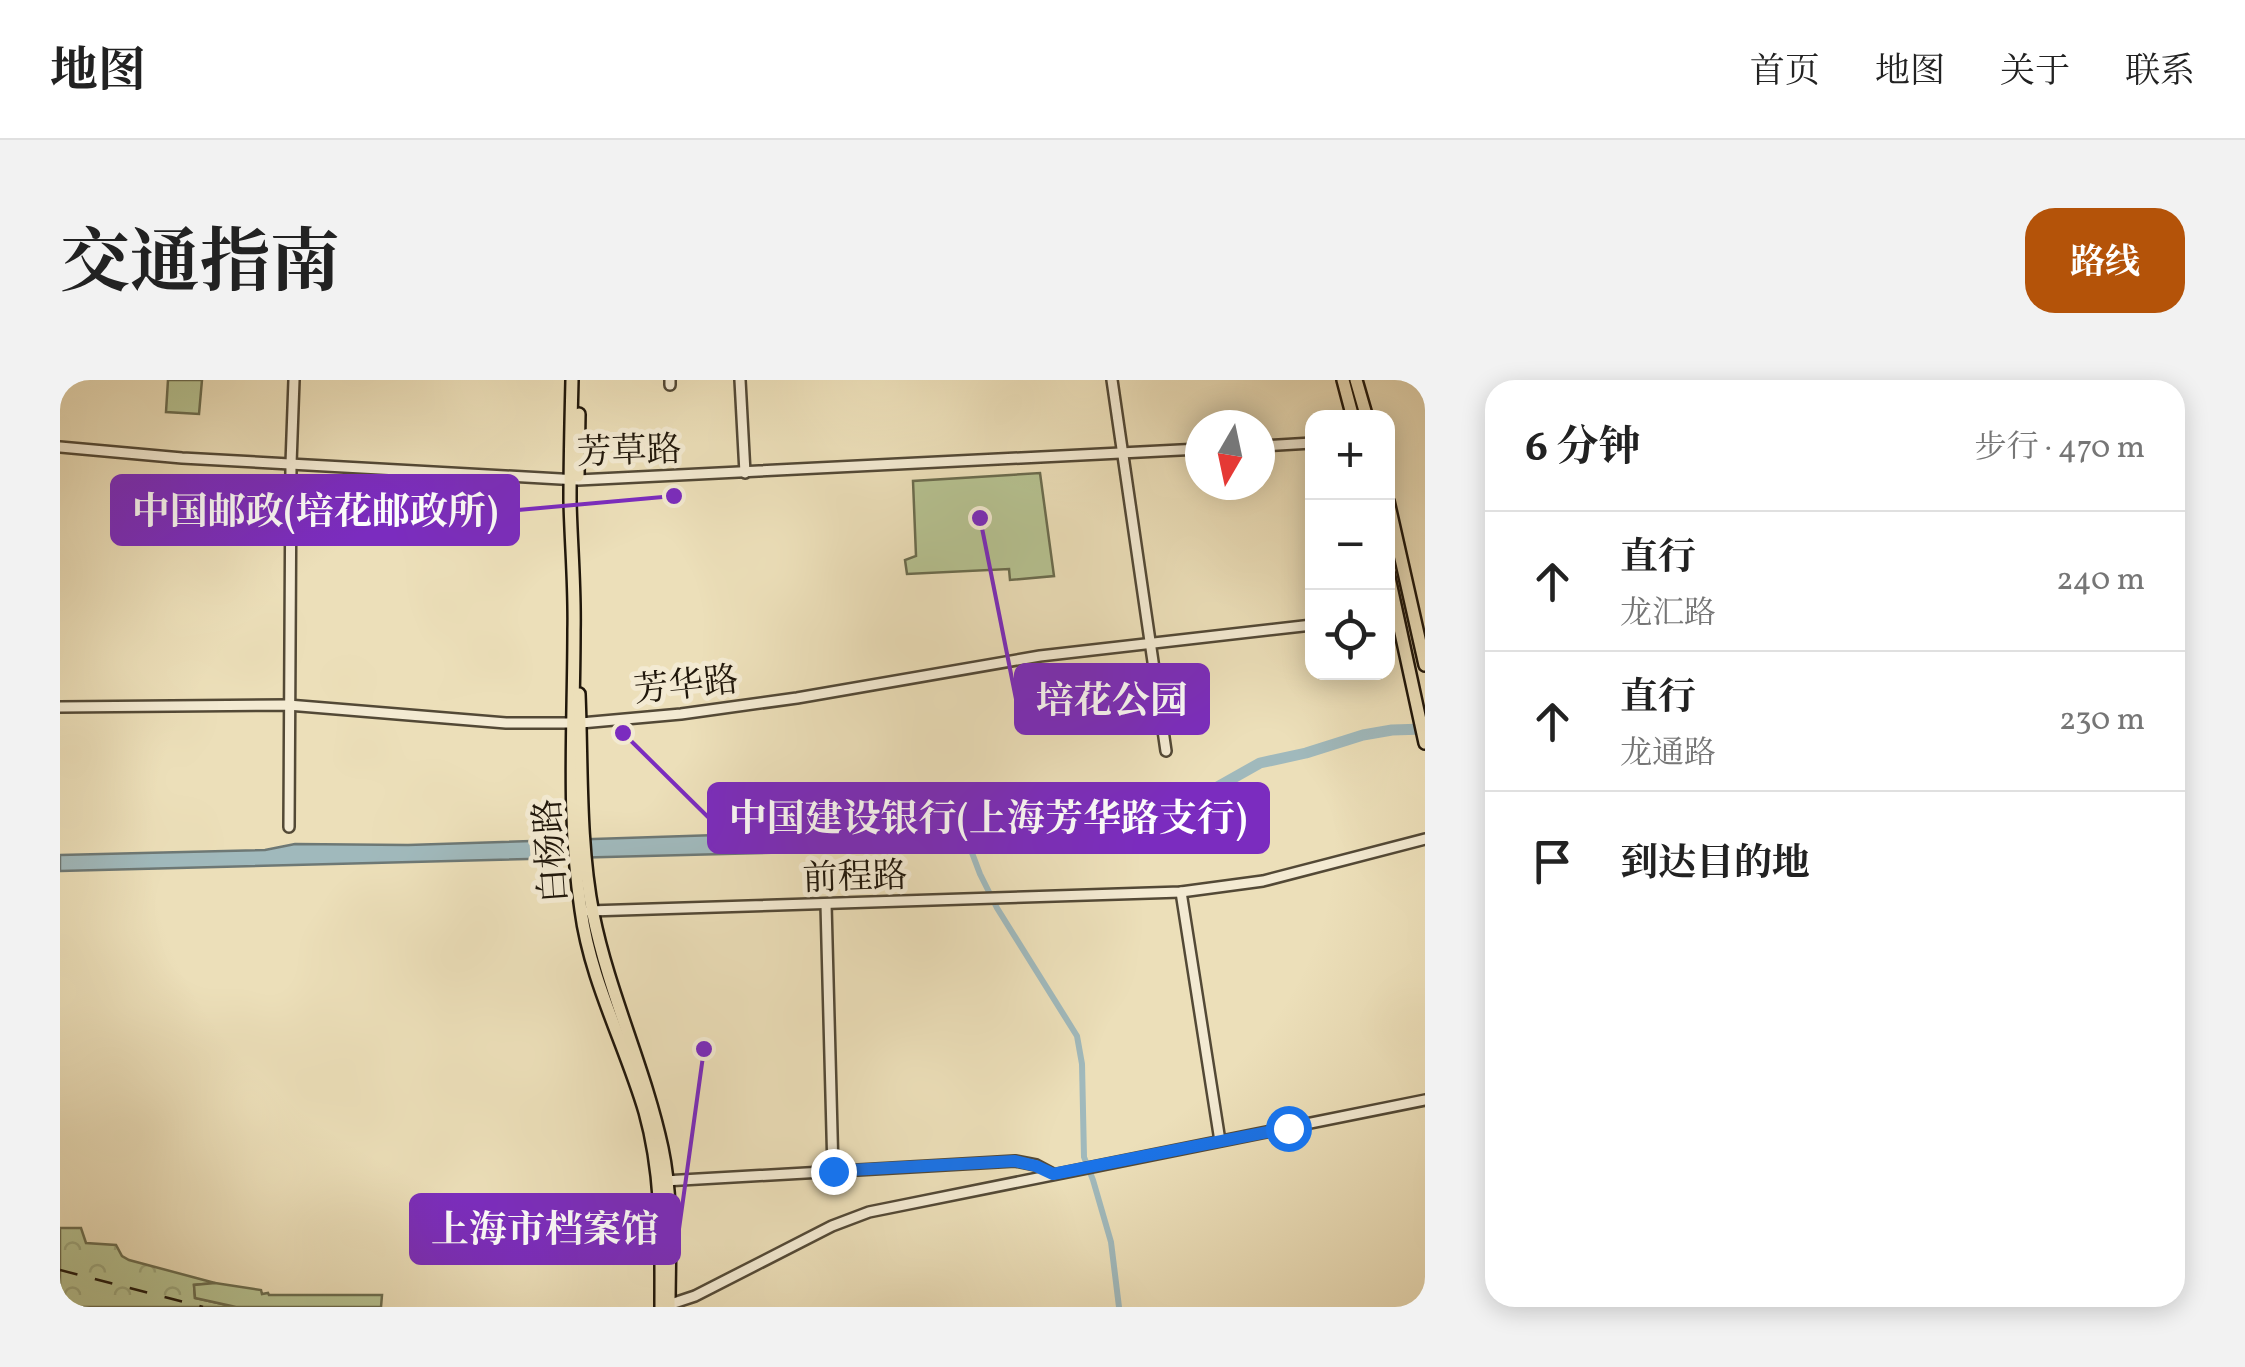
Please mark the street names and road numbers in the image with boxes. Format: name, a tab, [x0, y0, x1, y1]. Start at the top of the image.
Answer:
street label: 芳草路	[576, 427, 682, 479]
street label: 芳华路	[632, 658, 741, 716]
street label: 白杨路	[525, 797, 581, 905]
street label: 前程路	[802, 853, 908, 905]

